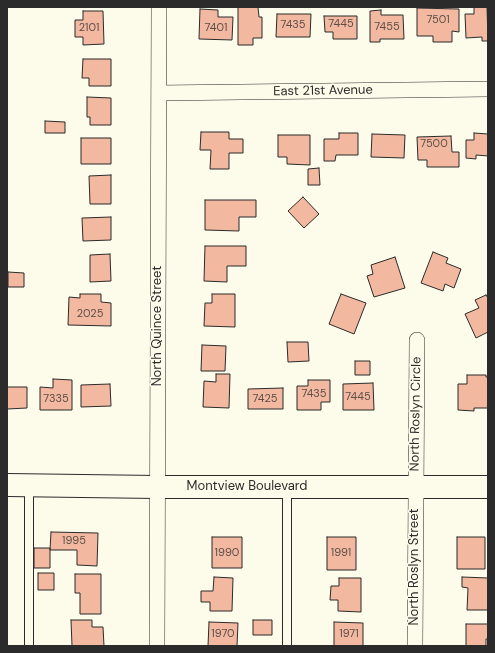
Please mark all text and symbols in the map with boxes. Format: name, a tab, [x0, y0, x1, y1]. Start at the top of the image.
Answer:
house number: 7501	[426, 13, 450, 27]
house number: 7445	[328, 17, 354, 31]
house number: 7435	[280, 18, 306, 32]
house number: 7455	[374, 20, 400, 34]
house number: 2101	[79, 21, 99, 35]
house number: 7401	[205, 21, 227, 35]
street label: East 21st Avenue	[273, 82, 373, 100]
house number: 7500	[420, 137, 448, 151]
street label: North Quince Street	[150, 266, 166, 386]
house number: 2025	[77, 307, 103, 321]
street label: North Roslyn Circle	[407, 356, 425, 472]
house number: 7435	[301, 387, 327, 401]
house number: 7445	[345, 390, 371, 404]
house number: 7335	[43, 392, 69, 406]
house number: 7425	[253, 392, 277, 406]
street label: Montview Boulevard	[186, 479, 308, 495]
street label: North Roslyn Street	[407, 509, 423, 625]
house number: 1995	[62, 534, 86, 548]
house number: 1990	[215, 546, 239, 560]
house number: 1991	[331, 546, 351, 560]
house number: 1970	[211, 627, 235, 641]
house number: 1971	[339, 627, 359, 641]

